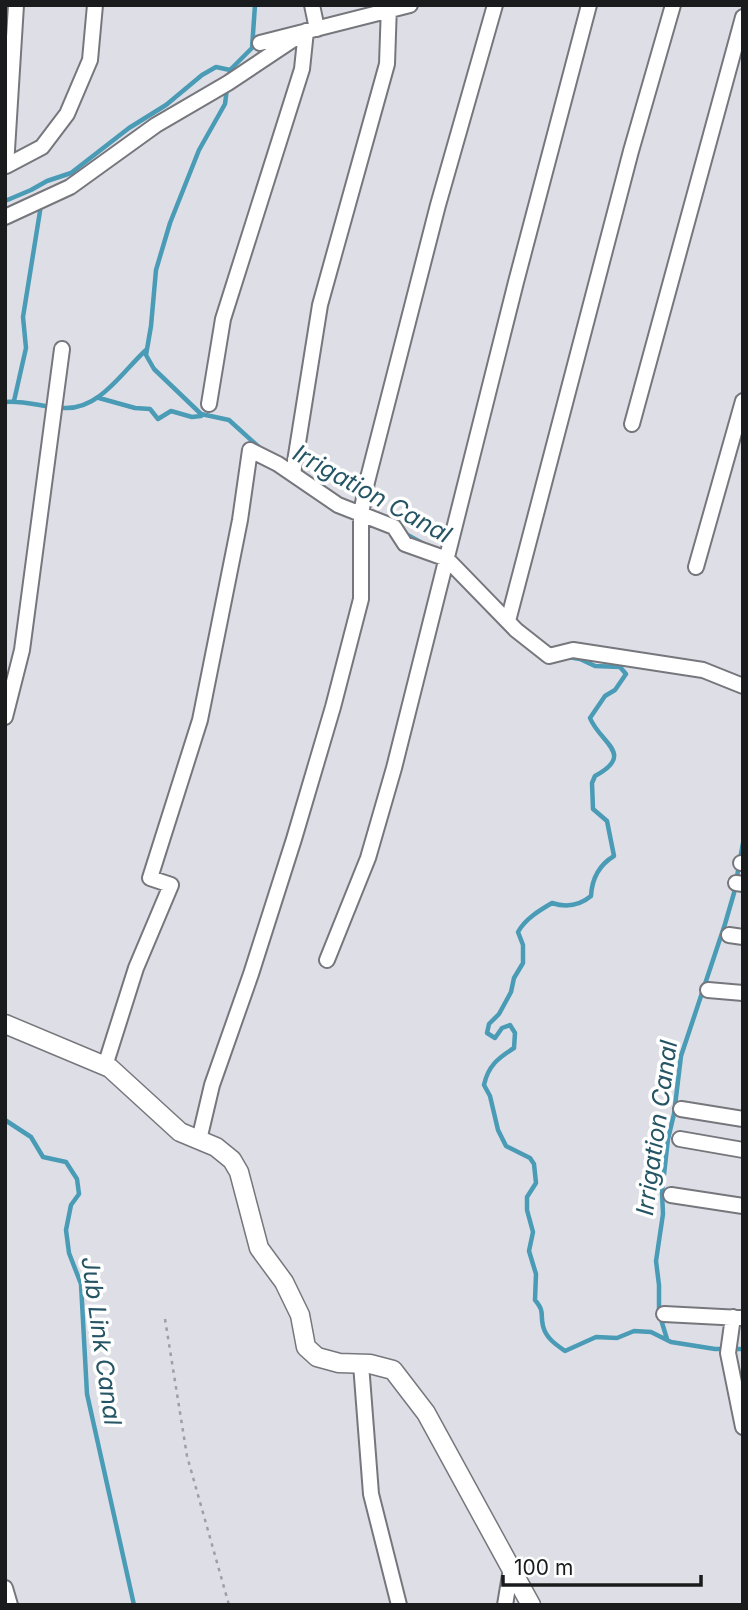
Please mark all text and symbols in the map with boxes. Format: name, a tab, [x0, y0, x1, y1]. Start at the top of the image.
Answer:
water label: Irrigation Canal	[288, 438, 457, 549]
water label: Irrigation Canal	[630, 1038, 683, 1217]
water label: Jub Link Canal	[75, 1255, 128, 1427]
scale bar	[503, 1544, 701, 1588]
text: 100 m	[514, 1555, 573, 1580]

